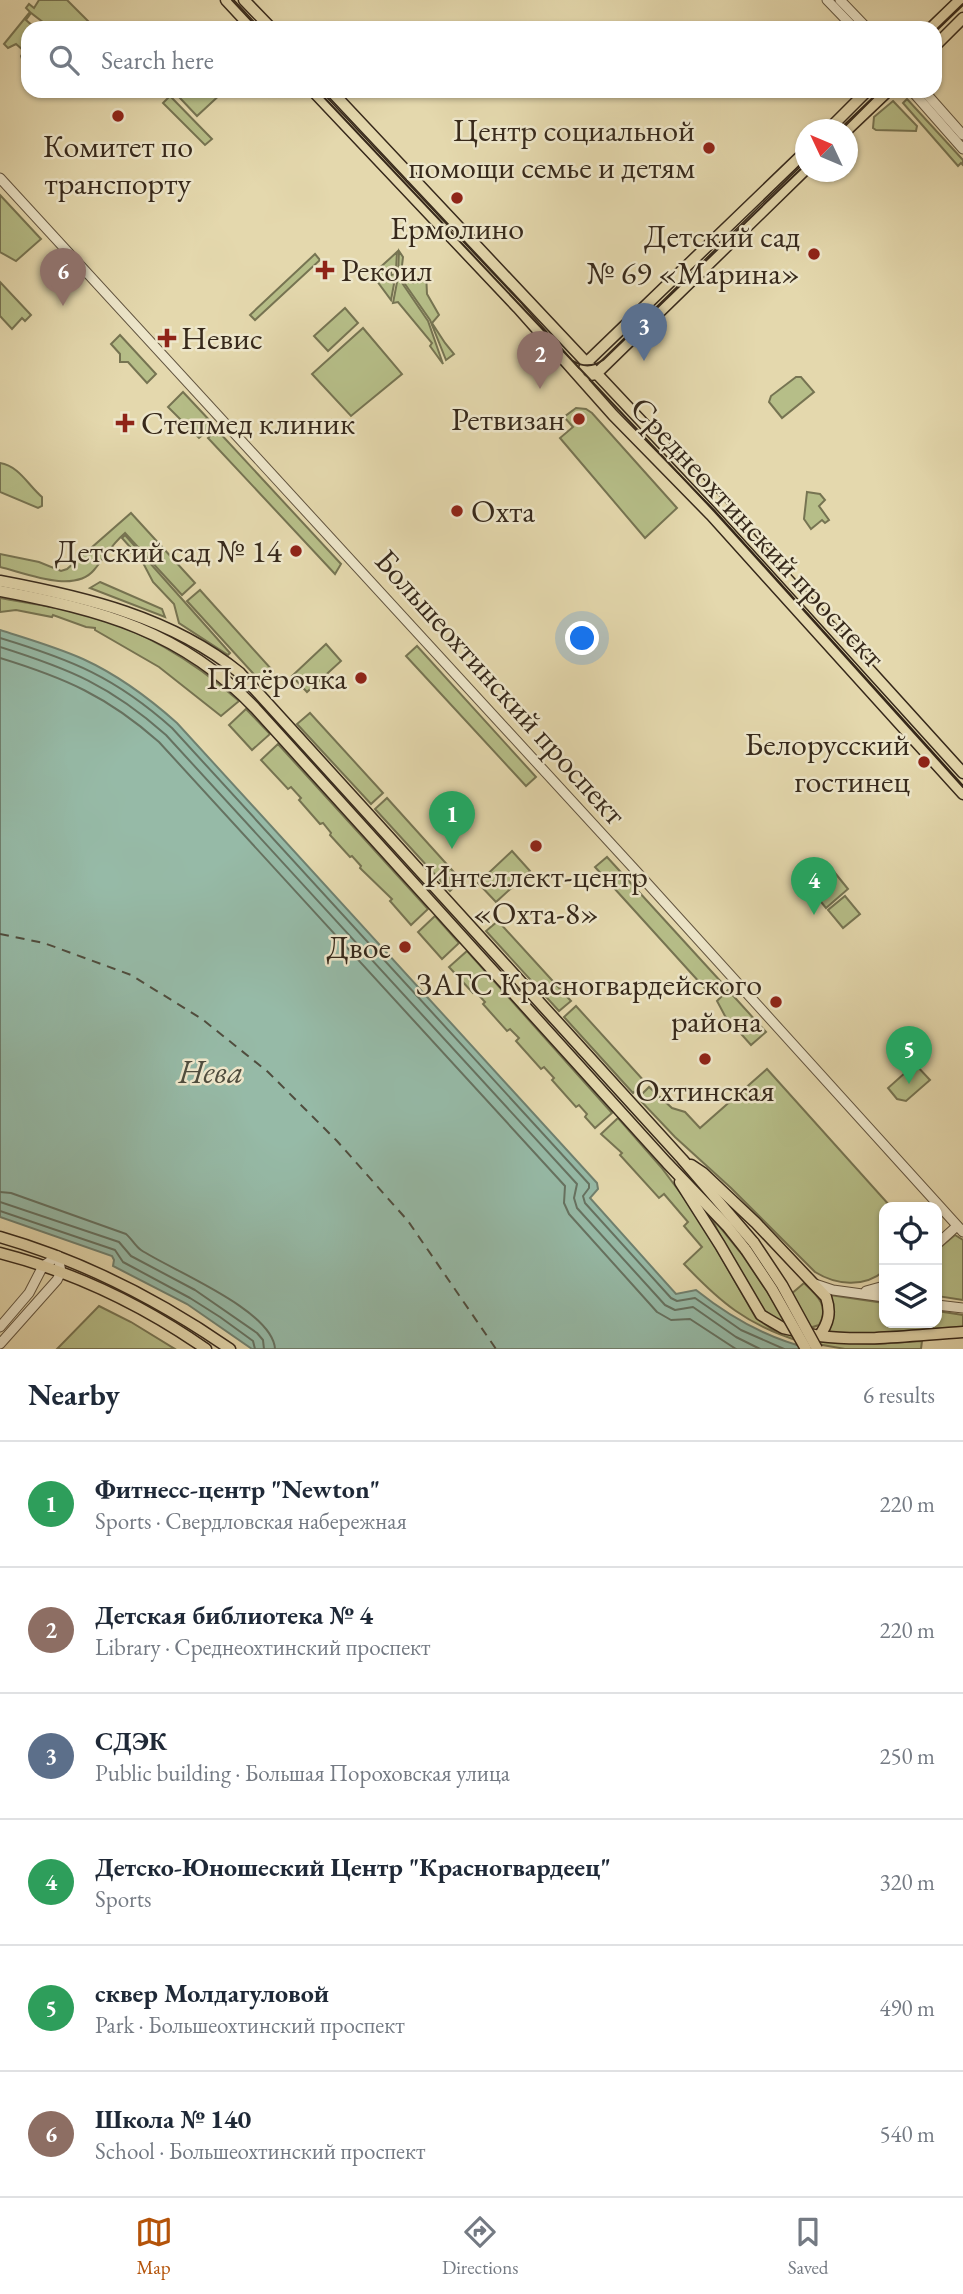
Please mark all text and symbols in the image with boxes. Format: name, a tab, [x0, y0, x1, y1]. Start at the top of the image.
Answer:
search box	[21, 21, 942, 98]
icon: search	[45, 41, 83, 79]
text: Search here	[101, 43, 214, 77]
marker: Комитет по транспорту	[110, 108, 126, 124]
place label: Центр социальной помощи семье и детям	[408, 109, 695, 188]
north arrow	[795, 119, 858, 182]
place label: Комитет по транспорту	[43, 125, 193, 204]
marker: Центр социальной помощи семье и детям	[701, 140, 717, 156]
marker: Ермолино	[449, 190, 465, 206]
place label: Ермолино	[390, 207, 524, 249]
place label: Детский сад № 69 «Марина»	[587, 215, 800, 294]
marker: Детский сад № 69 «Марина»	[806, 246, 822, 262]
pin: 6	[40, 248, 86, 306]
place label: Рекоил	[341, 249, 432, 291]
marker: Рекоил	[315, 260, 335, 280]
pin: 3	[621, 303, 667, 361]
place label: Невис	[181, 317, 263, 359]
marker: Невис	[159, 330, 175, 346]
pin: 2	[517, 331, 563, 389]
street label: Среднеохтинский проспект	[621, 387, 895, 677]
place label: Ретвизан	[451, 398, 565, 440]
place label: Степмед клиник	[141, 402, 355, 444]
marker: Ретвизан	[571, 411, 587, 427]
marker: Степмед клиник	[115, 413, 135, 433]
place label: Охта	[471, 490, 535, 532]
marker: Охта	[449, 503, 465, 519]
place label: Детский сад № 14	[55, 530, 283, 572]
street label: Большеохтинский проспект	[366, 540, 636, 834]
marker: Детский сад № 14	[288, 543, 304, 559]
your location	[565, 621, 599, 655]
place label: Пятёрочка	[206, 657, 347, 699]
marker: Пятёрочка	[353, 670, 369, 686]
place label: Белорусский гостинец	[744, 723, 911, 802]
marker: Белорусский гостинец	[916, 754, 932, 770]
pin: 1	[429, 791, 475, 849]
marker: Интеллект-центр «Охта-8»	[528, 838, 544, 854]
place label: Интеллект-центр «Охта-8»	[424, 855, 648, 934]
pin: 4	[791, 857, 837, 915]
place label: Двое	[327, 926, 391, 968]
marker: Двое	[397, 939, 413, 955]
place label: ЗАГС Красногвардейского района	[416, 963, 762, 1042]
marker: ЗАГС Красногвардейского района	[768, 994, 784, 1010]
pin: 5	[886, 1026, 932, 1084]
water label: Нева	[178, 1050, 243, 1093]
marker: Охтинская	[697, 1051, 713, 1067]
place label: Охтинская	[635, 1069, 775, 1111]
map controls	[879, 1202, 942, 1328]
button: locate	[879, 1202, 942, 1265]
button: layers	[879, 1265, 942, 1328]
text: Nearby	[28, 1375, 120, 1414]
text: 6 results	[863, 1380, 935, 1410]
text: Фитнесс-центр "Newton"	[95, 1472, 380, 1506]
text: 1	[45, 1489, 57, 1519]
text: 220 m	[879, 1489, 935, 1519]
text: Sports · Свердловская набережная	[95, 1506, 407, 1536]
text: Детская библиотека № 4	[95, 1598, 373, 1632]
text: 2	[45, 1615, 57, 1645]
text: 220 m	[879, 1615, 935, 1645]
text: Library · Среднеохтинский проспект	[95, 1632, 431, 1662]
text: СДЭК	[95, 1724, 167, 1758]
text: 3	[45, 1741, 57, 1771]
text: 250 m	[879, 1741, 935, 1771]
text: Public building · Большая Пороховская улица	[95, 1758, 510, 1788]
text: Детско-Юношеский Центр "Красногвардеец"	[95, 1850, 611, 1884]
text: 4	[45, 1867, 57, 1897]
text: 320 m	[879, 1867, 935, 1897]
text: Sports	[95, 1884, 151, 1914]
text: сквер Молдагуловой	[95, 1976, 329, 2010]
text: 5	[45, 1993, 57, 2023]
text: 490 m	[879, 1993, 935, 2023]
text: Park · Большеохтинский проспект	[95, 2010, 405, 2040]
text: Школа № 140	[95, 2102, 251, 2136]
text: 6	[45, 2119, 57, 2149]
text: 540 m	[879, 2119, 935, 2149]
text: School · Большеохтинский проспект	[95, 2136, 425, 2166]
tab: Map	[135, 2213, 173, 2280]
tab: Directions	[442, 2213, 518, 2280]
tab: Saved	[788, 2213, 828, 2280]

